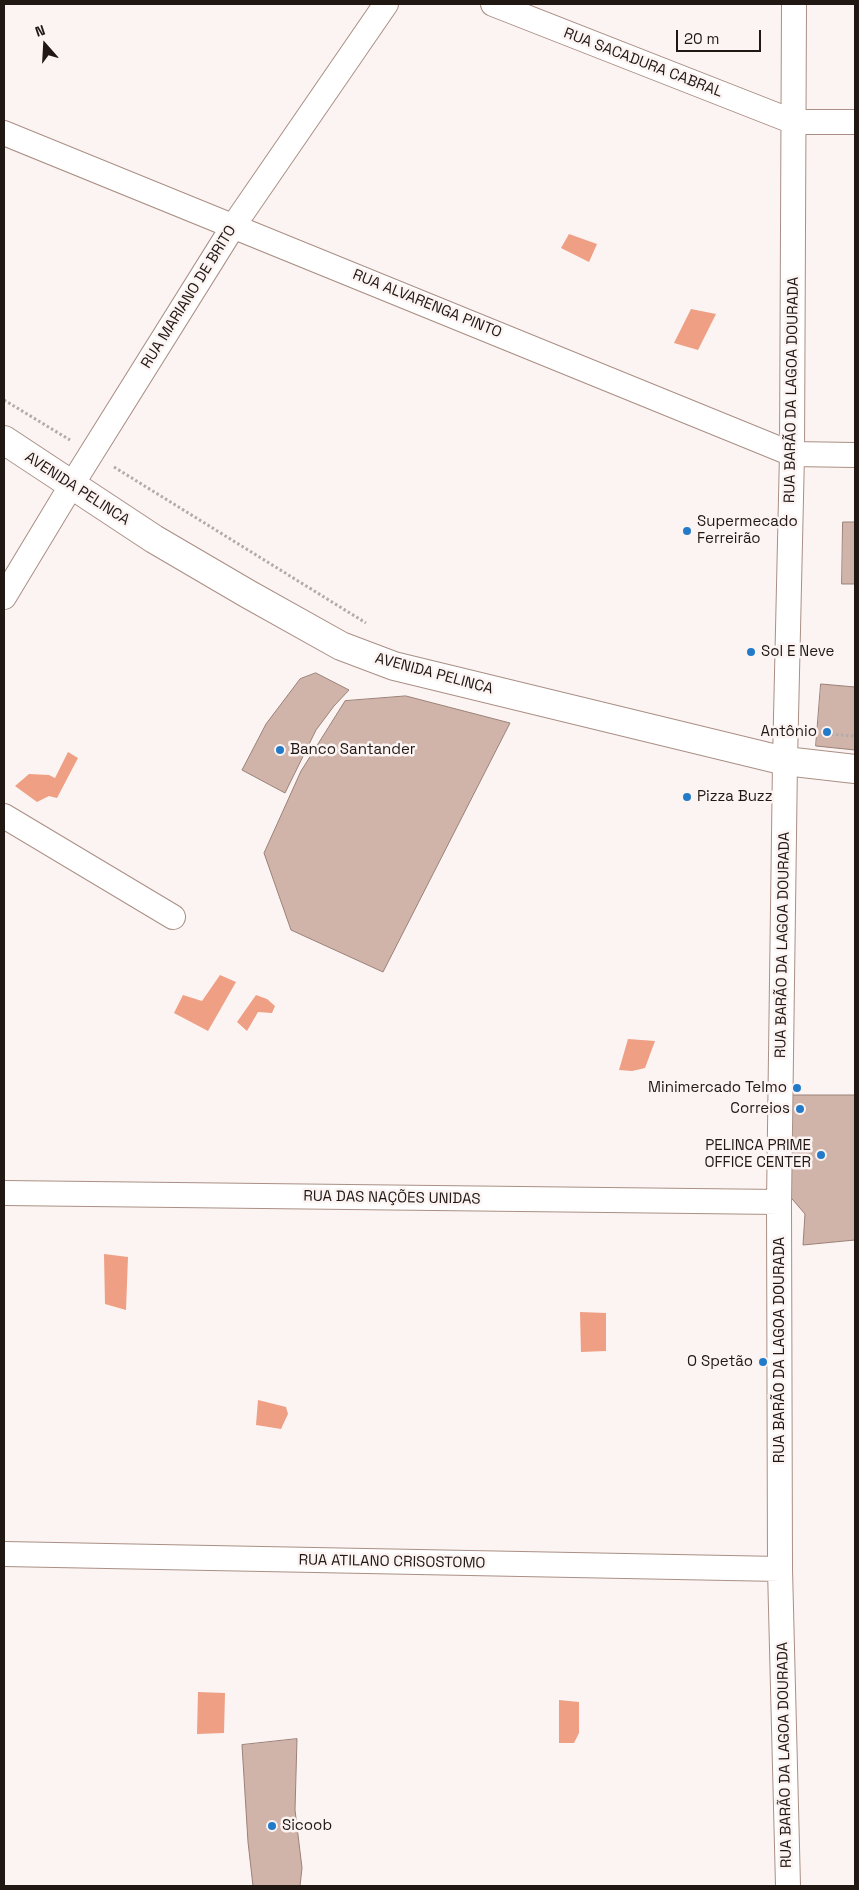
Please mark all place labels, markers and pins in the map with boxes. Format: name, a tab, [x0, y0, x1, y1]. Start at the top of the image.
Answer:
place label: Supermecado Ferreirão	[697, 513, 798, 548]
marker: Supermecado Ferreirão	[681, 525, 693, 537]
place label: Sol E Neve	[761, 643, 834, 661]
marker: Sol E Neve	[745, 646, 757, 658]
place label: Antônio	[761, 723, 817, 741]
marker: Antônio	[821, 726, 833, 738]
place label: Banco Santander	[290, 741, 416, 759]
marker: Banco Santander	[274, 744, 286, 756]
place label: Pizza Buzz	[697, 788, 772, 806]
marker: Pizza Buzz	[681, 791, 693, 803]
place label: Minimercado Telmo	[648, 1079, 787, 1097]
marker: Minimercado Telmo	[791, 1082, 803, 1094]
place label: Correios	[730, 1100, 790, 1118]
marker: Correios	[794, 1103, 806, 1115]
place label: PELINCA PRIME OFFICE CENTER	[704, 1137, 811, 1172]
marker: PELINCA PRIME OFFICE CENTER	[815, 1149, 827, 1161]
place label: O Spetão	[687, 1353, 753, 1371]
marker: O Spetão	[757, 1356, 769, 1368]
place label: Sicoob	[282, 1817, 332, 1835]
marker: Sicoob	[266, 1820, 278, 1832]

